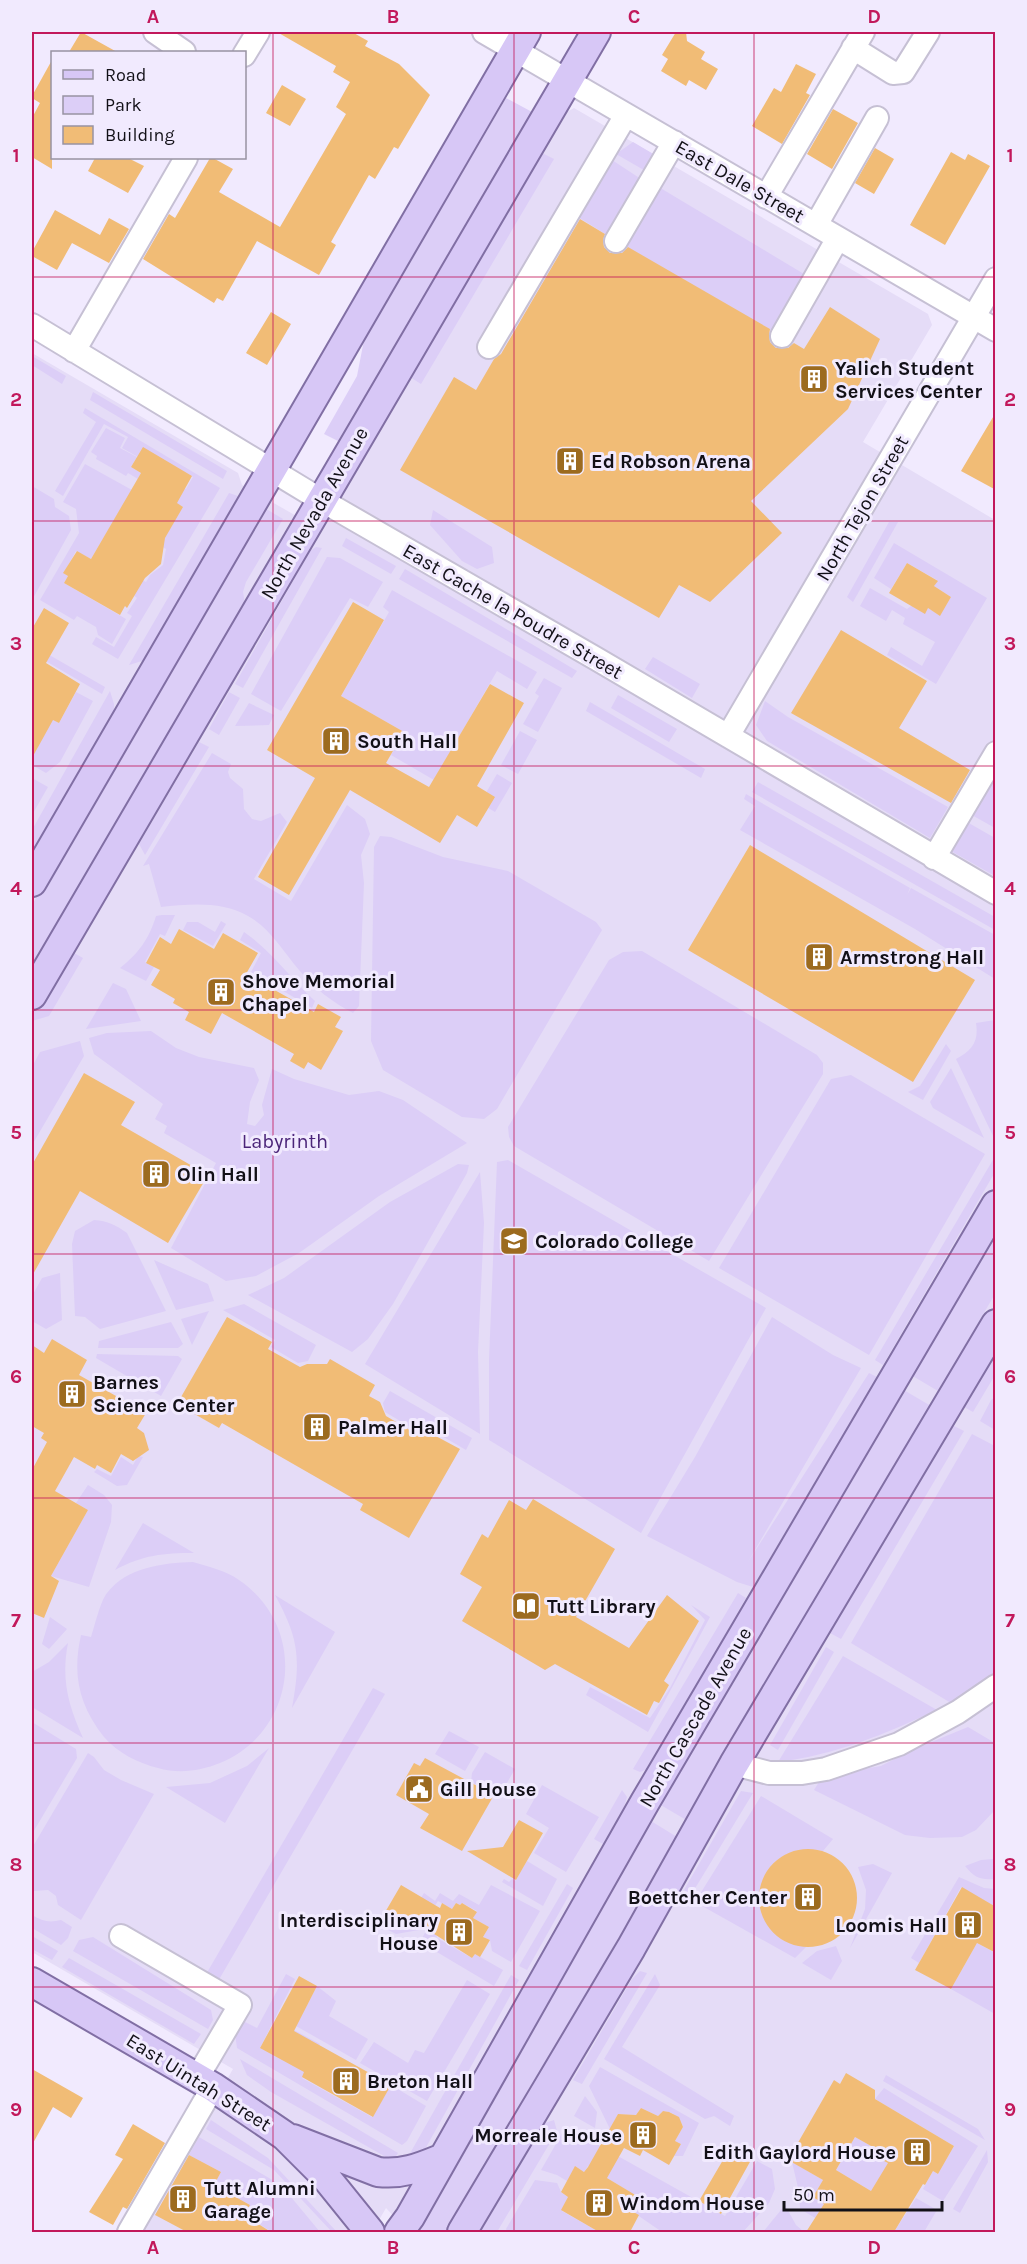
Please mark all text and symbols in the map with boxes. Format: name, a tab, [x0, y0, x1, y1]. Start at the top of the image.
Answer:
text: A	[147, 5, 160, 28]
text: B	[387, 5, 399, 28]
text: C	[628, 5, 640, 28]
text: D	[867, 5, 881, 28]
legend	[51, 51, 246, 159]
text: Road	[105, 64, 146, 86]
text: Park	[105, 94, 142, 116]
text: Building	[105, 124, 175, 146]
street label: East Dale Street	[671, 135, 809, 228]
text: 1	[12, 144, 20, 167]
text: 1	[1006, 144, 1014, 167]
place label: Yalich Student Services Center	[835, 357, 982, 403]
building icon: Yalich Student Services Center	[798, 363, 830, 395]
text: 2	[10, 388, 22, 411]
text: 2	[1004, 388, 1016, 411]
street label: North Nevada Avenue	[256, 423, 373, 603]
street label: North Tejon Street	[812, 431, 914, 585]
building icon: Ed Robson Arena	[554, 445, 586, 477]
place label: Ed Robson Arena	[591, 450, 751, 473]
street label: East Cache la Poudre Street	[399, 539, 627, 684]
text: 3	[10, 632, 22, 655]
text: 3	[1004, 632, 1016, 655]
building icon: South Hall	[320, 725, 352, 757]
place label: South Hall	[357, 730, 457, 753]
text: 4	[10, 877, 22, 900]
text: 4	[1004, 877, 1016, 900]
building icon: Armstrong Hall	[803, 941, 835, 973]
place label: Armstrong Hall	[840, 946, 984, 969]
place label: Shove Memorial Chapel	[242, 970, 395, 1016]
building icon: Shove Memorial Chapel	[205, 976, 237, 1008]
text: 5	[10, 1121, 22, 1144]
text: 5	[1004, 1121, 1016, 1144]
park label: Labyrinth	[242, 1130, 328, 1153]
building icon: Olin Hall	[140, 1158, 172, 1190]
place label: Olin Hall	[177, 1163, 259, 1186]
school or university icon: Colorado College	[498, 1225, 530, 1257]
place label: Colorado College	[535, 1230, 694, 1253]
text: 6	[10, 1365, 22, 1388]
text: 6	[1004, 1365, 1016, 1388]
place label: Barnes Science Center	[93, 1371, 234, 1417]
building icon: Barnes Science Center	[56, 1378, 88, 1410]
building icon: Palmer Hall	[301, 1411, 333, 1443]
place label: Palmer Hall	[338, 1416, 448, 1439]
library icon: Tutt Library	[510, 1590, 542, 1622]
place label: Tutt Library	[547, 1595, 656, 1618]
text: 7	[11, 1609, 21, 1632]
text: 7	[1005, 1609, 1015, 1632]
street label: North Cascade Avenue	[634, 1623, 756, 1811]
public building icon: Gill House	[403, 1773, 435, 1805]
place label: Gill House	[440, 1778, 536, 1801]
text: 8	[10, 1853, 22, 1876]
text: 8	[1004, 1853, 1016, 1876]
building icon: Boettcher Center	[792, 1881, 824, 1913]
place label: Boettcher Center	[628, 1886, 787, 1909]
place label: Interdisciplinary House	[280, 1909, 438, 1955]
building icon: Loomis Hall	[952, 1909, 984, 1941]
place label: Loomis Hall	[835, 1914, 947, 1937]
building icon: Interdisciplinary House	[443, 1916, 475, 1948]
street label: East Uintah Street	[122, 2029, 276, 2137]
building icon: Breton Hall	[330, 2065, 362, 2097]
place label: Breton Hall	[367, 2070, 473, 2093]
text: 9	[10, 2098, 22, 2121]
text: 9	[1004, 2098, 1016, 2121]
building icon: Morreale House	[627, 2119, 659, 2151]
place label: Morreale House	[474, 2124, 622, 2147]
building icon: Edith Gaylord House	[901, 2136, 933, 2168]
place label: Edith Gaylord House	[703, 2141, 896, 2164]
scale bar	[784, 2174, 942, 2212]
place label: Tutt Alumni Garage	[204, 2177, 316, 2223]
building icon: Tutt Alumni Garage	[167, 2183, 199, 2215]
text: 50 m	[793, 2184, 835, 2206]
building icon: Windom House	[583, 2187, 615, 2219]
place label: Windom House	[620, 2192, 765, 2215]
text: A	[147, 2236, 160, 2259]
text: B	[387, 2236, 399, 2259]
text: C	[628, 2236, 640, 2259]
text: D	[867, 2236, 881, 2259]

